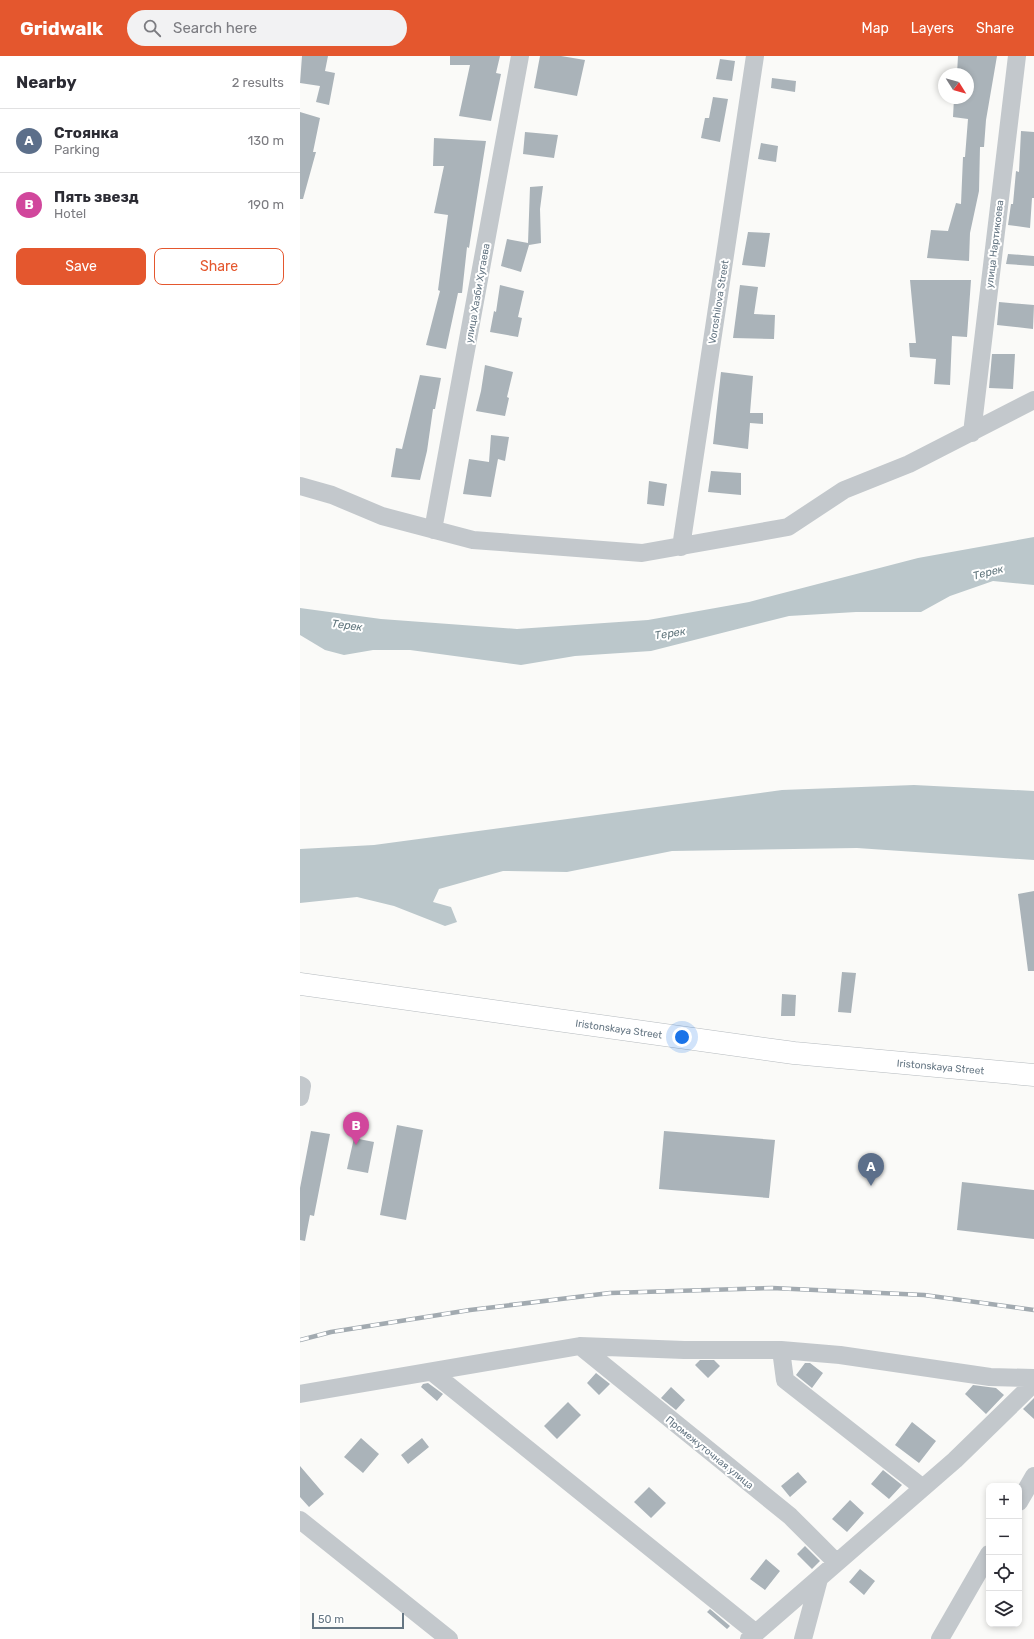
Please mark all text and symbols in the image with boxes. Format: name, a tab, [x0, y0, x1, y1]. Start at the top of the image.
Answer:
search box	[127, 10, 407, 46]
text: Gridwalk	[20, 17, 103, 40]
icon: search	[141, 17, 163, 39]
text: Search here	[173, 19, 257, 37]
text: Map	[862, 20, 889, 37]
text: Layers	[911, 20, 954, 37]
text: Share	[976, 20, 1014, 37]
north arrow	[938, 68, 974, 104]
text: Nearby	[16, 72, 77, 92]
text: 2 results	[232, 75, 284, 90]
text: Стоянка	[54, 124, 119, 142]
text: A	[24, 133, 34, 148]
text: 130 m	[248, 133, 284, 148]
text: Parking	[54, 142, 100, 157]
text: Пять звезд	[54, 188, 139, 206]
text: B	[24, 197, 34, 212]
text: 190 m	[248, 197, 284, 212]
street label: улица Нартикоева	[984, 199, 1006, 289]
text: Hotel	[54, 206, 86, 221]
street label: улица Хазби Хугаева	[463, 242, 493, 344]
button: Save	[16, 248, 146, 285]
button: Share	[154, 248, 284, 285]
street label: Voroshilova Street	[706, 259, 732, 345]
water label: Терек	[972, 562, 1005, 583]
water label: Терек	[331, 617, 363, 634]
water label: Терек	[654, 625, 687, 642]
street label: Iristonskaya Street	[575, 1018, 663, 1042]
your location	[672, 1027, 692, 1047]
street label: Iristonskaya Street	[896, 1057, 985, 1077]
pin: B	[343, 1112, 369, 1145]
pin: A	[858, 1153, 884, 1186]
street label: Промежуточная улица	[663, 1414, 756, 1492]
map controls	[986, 1483, 1022, 1627]
button: +	[986, 1483, 1022, 1519]
button: −	[986, 1519, 1022, 1555]
button: locate	[986, 1555, 1022, 1591]
button: layers	[986, 1591, 1022, 1627]
scale bar	[312, 1611, 404, 1630]
text: 50 m	[318, 1613, 344, 1626]

